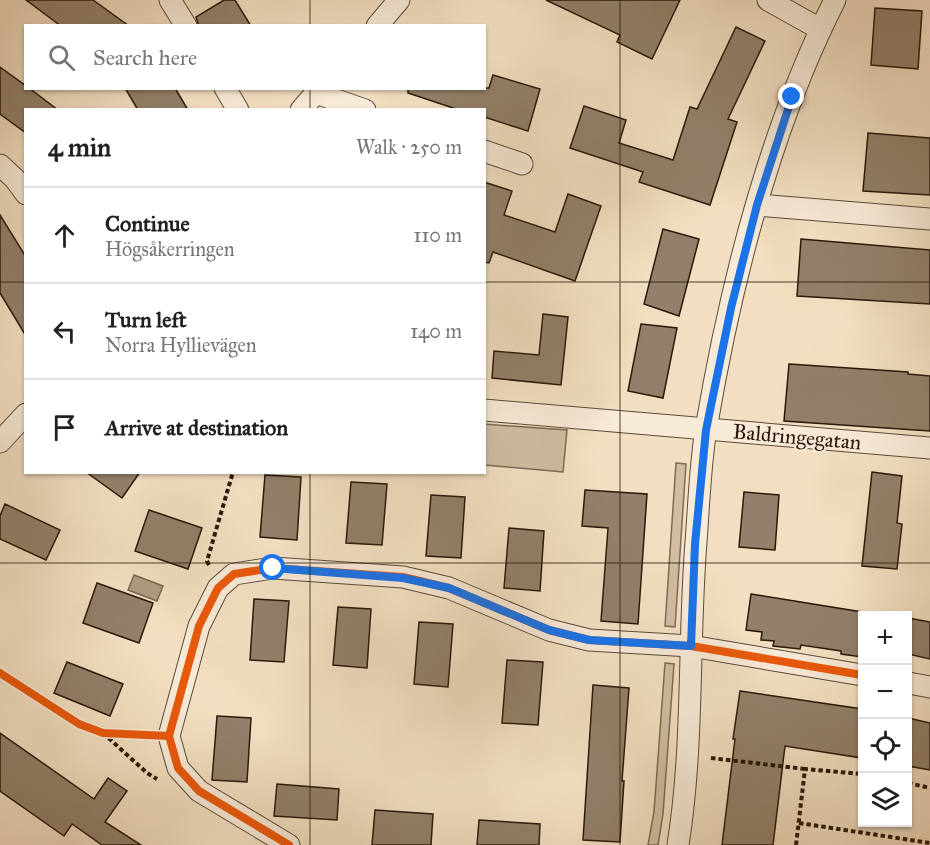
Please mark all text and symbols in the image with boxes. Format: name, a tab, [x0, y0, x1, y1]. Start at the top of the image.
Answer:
search box	[24, 24, 486, 90]
icon: search	[45, 41, 78, 74]
text: Search here	[93, 44, 197, 71]
route end	[778, 83, 804, 109]
text: 4 min	[48, 131, 111, 163]
text: Walk · 250 m	[356, 135, 462, 159]
text: Continue	[105, 210, 190, 237]
icon: ahead	[48, 219, 81, 252]
text: 110 m	[414, 223, 462, 247]
text: Högsåkerringen	[105, 237, 235, 261]
text: Turn left	[105, 306, 187, 333]
icon: left	[48, 315, 81, 348]
text: 140 m	[410, 319, 462, 343]
text: Norra Hyllievägen	[105, 333, 257, 357]
icon: arrive	[48, 411, 81, 444]
text: Arrive at destination	[105, 414, 288, 441]
street label: Baldringegatan	[732, 418, 862, 456]
route start	[259, 554, 285, 580]
map controls	[858, 611, 912, 827]
button: +	[858, 611, 912, 665]
button: −	[858, 665, 912, 719]
button: locate	[858, 719, 912, 773]
button: layers	[858, 773, 912, 827]

